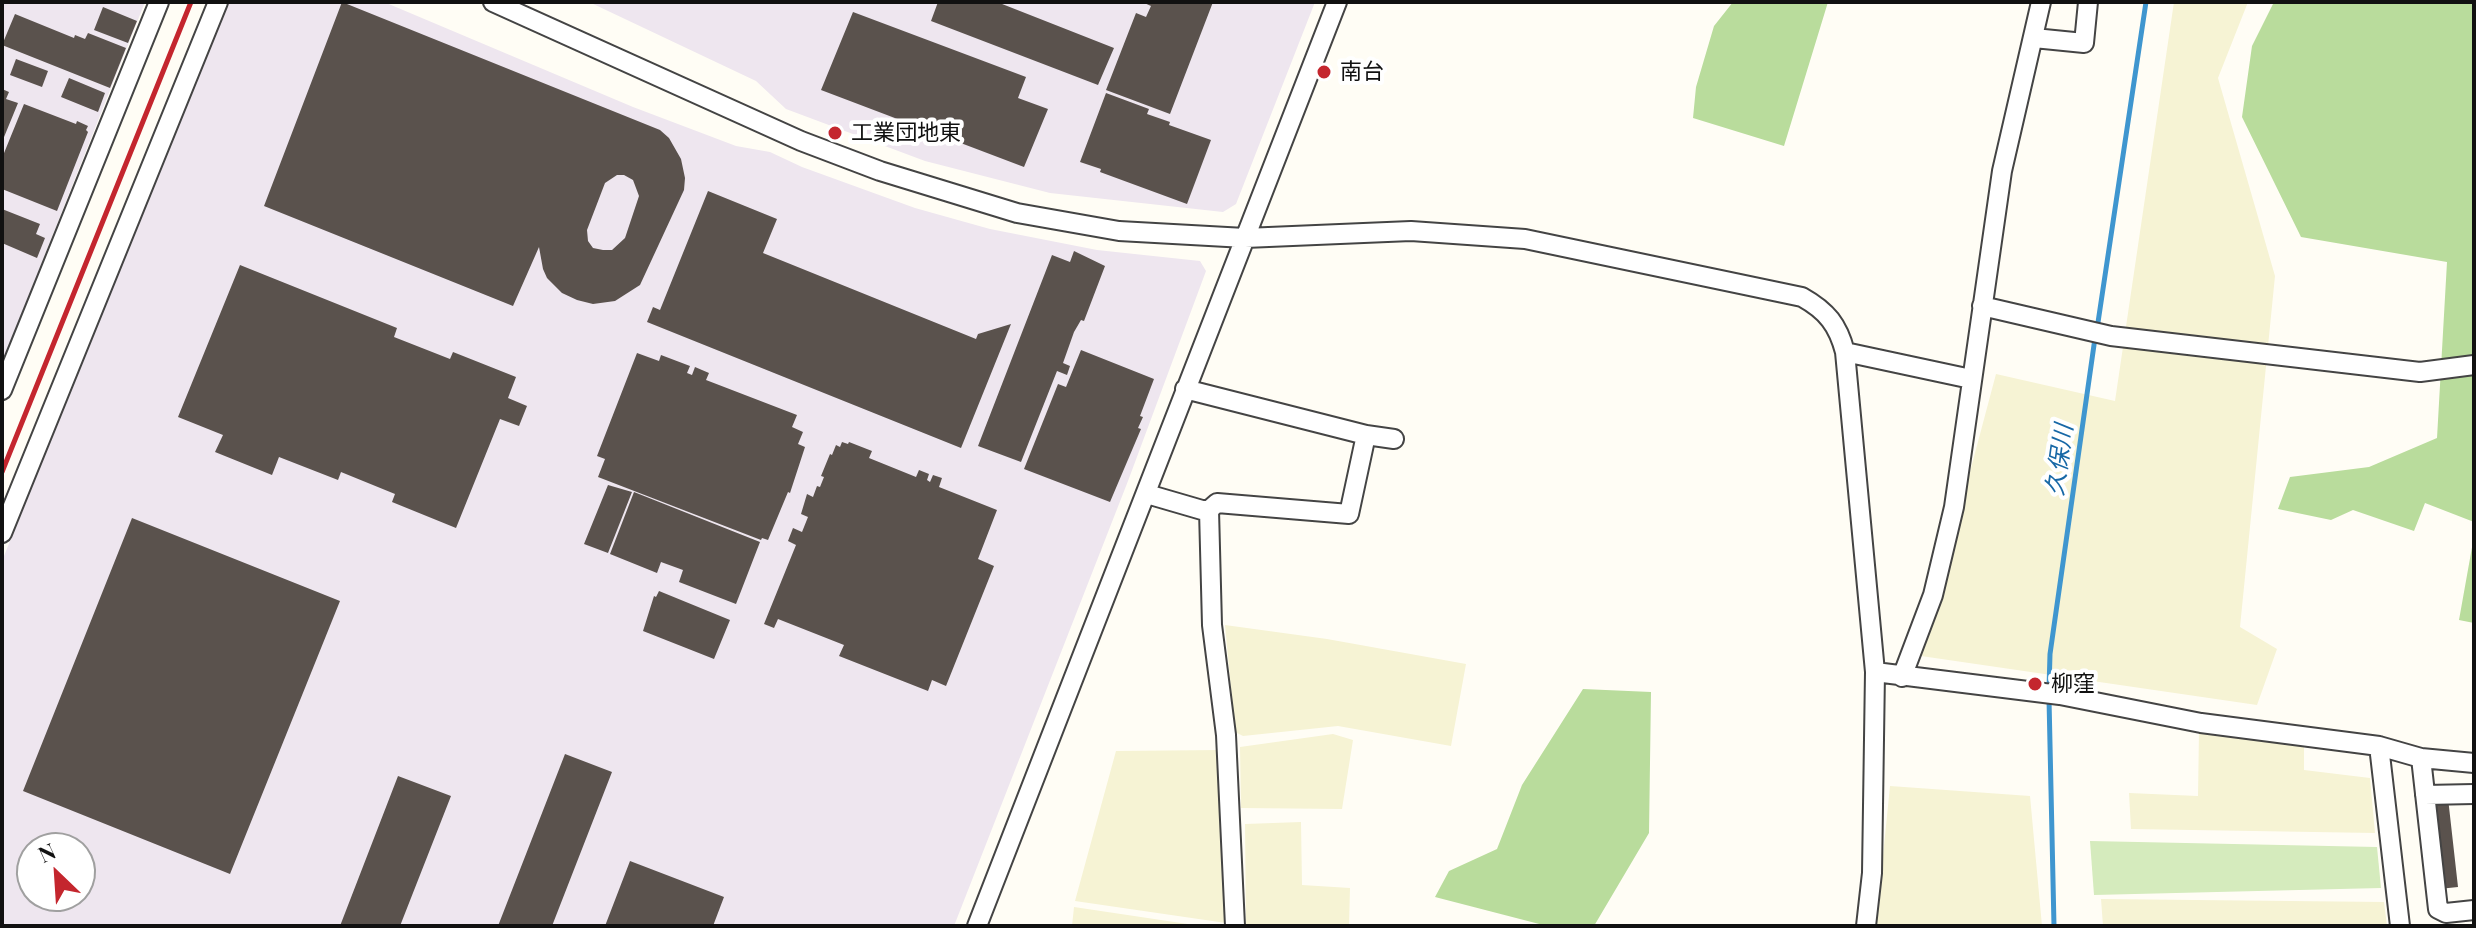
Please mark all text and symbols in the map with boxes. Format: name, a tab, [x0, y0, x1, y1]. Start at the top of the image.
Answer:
place label: 南台	[1340, 59, 1384, 85]
marker: 南台	[1315, 63, 1333, 81]
place label: 工業団地東	[851, 120, 961, 146]
marker: 工業団地東	[826, 124, 844, 142]
water label: 久保川	[2041, 422, 2079, 498]
place label: 柳窪	[2051, 671, 2095, 697]
marker: 柳窪	[2026, 675, 2044, 693]
north arrow	[16, 832, 96, 912]
text: N	[33, 835, 60, 869]

